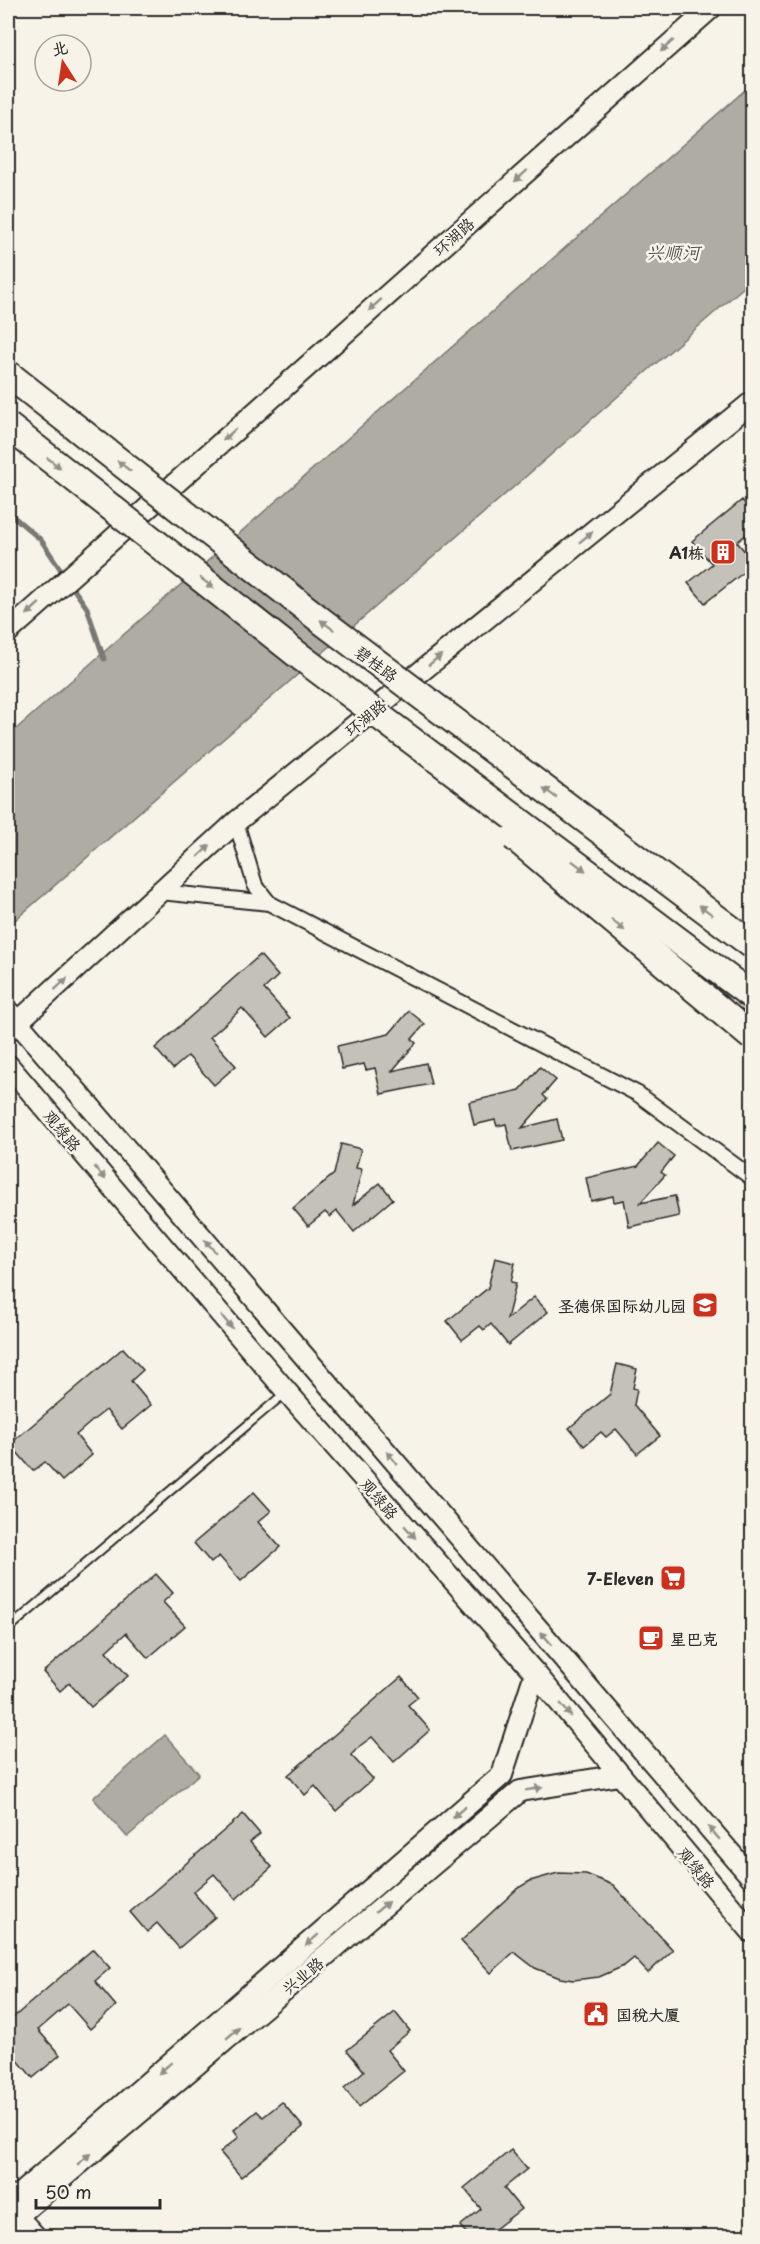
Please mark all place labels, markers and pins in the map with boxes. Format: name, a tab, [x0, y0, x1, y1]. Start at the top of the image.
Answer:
building icon: A1栋	[708, 537, 738, 567]
place label: A1栋	[669, 540, 704, 564]
school or university icon: 圣德保国际幼儿园	[690, 1290, 720, 1320]
place label: 圣德保国际幼儿园	[558, 1293, 686, 1317]
supermarket icon: 7-Eleven	[658, 1563, 688, 1593]
place label: 7-Eleven	[587, 1566, 654, 1590]
cafe icon: 星巴克	[636, 1623, 666, 1653]
place label: 星巴克	[670, 1626, 718, 1650]
public building icon: 国税大厦	[581, 1999, 611, 2029]
place label: 国税大厦	[616, 2002, 680, 2026]

